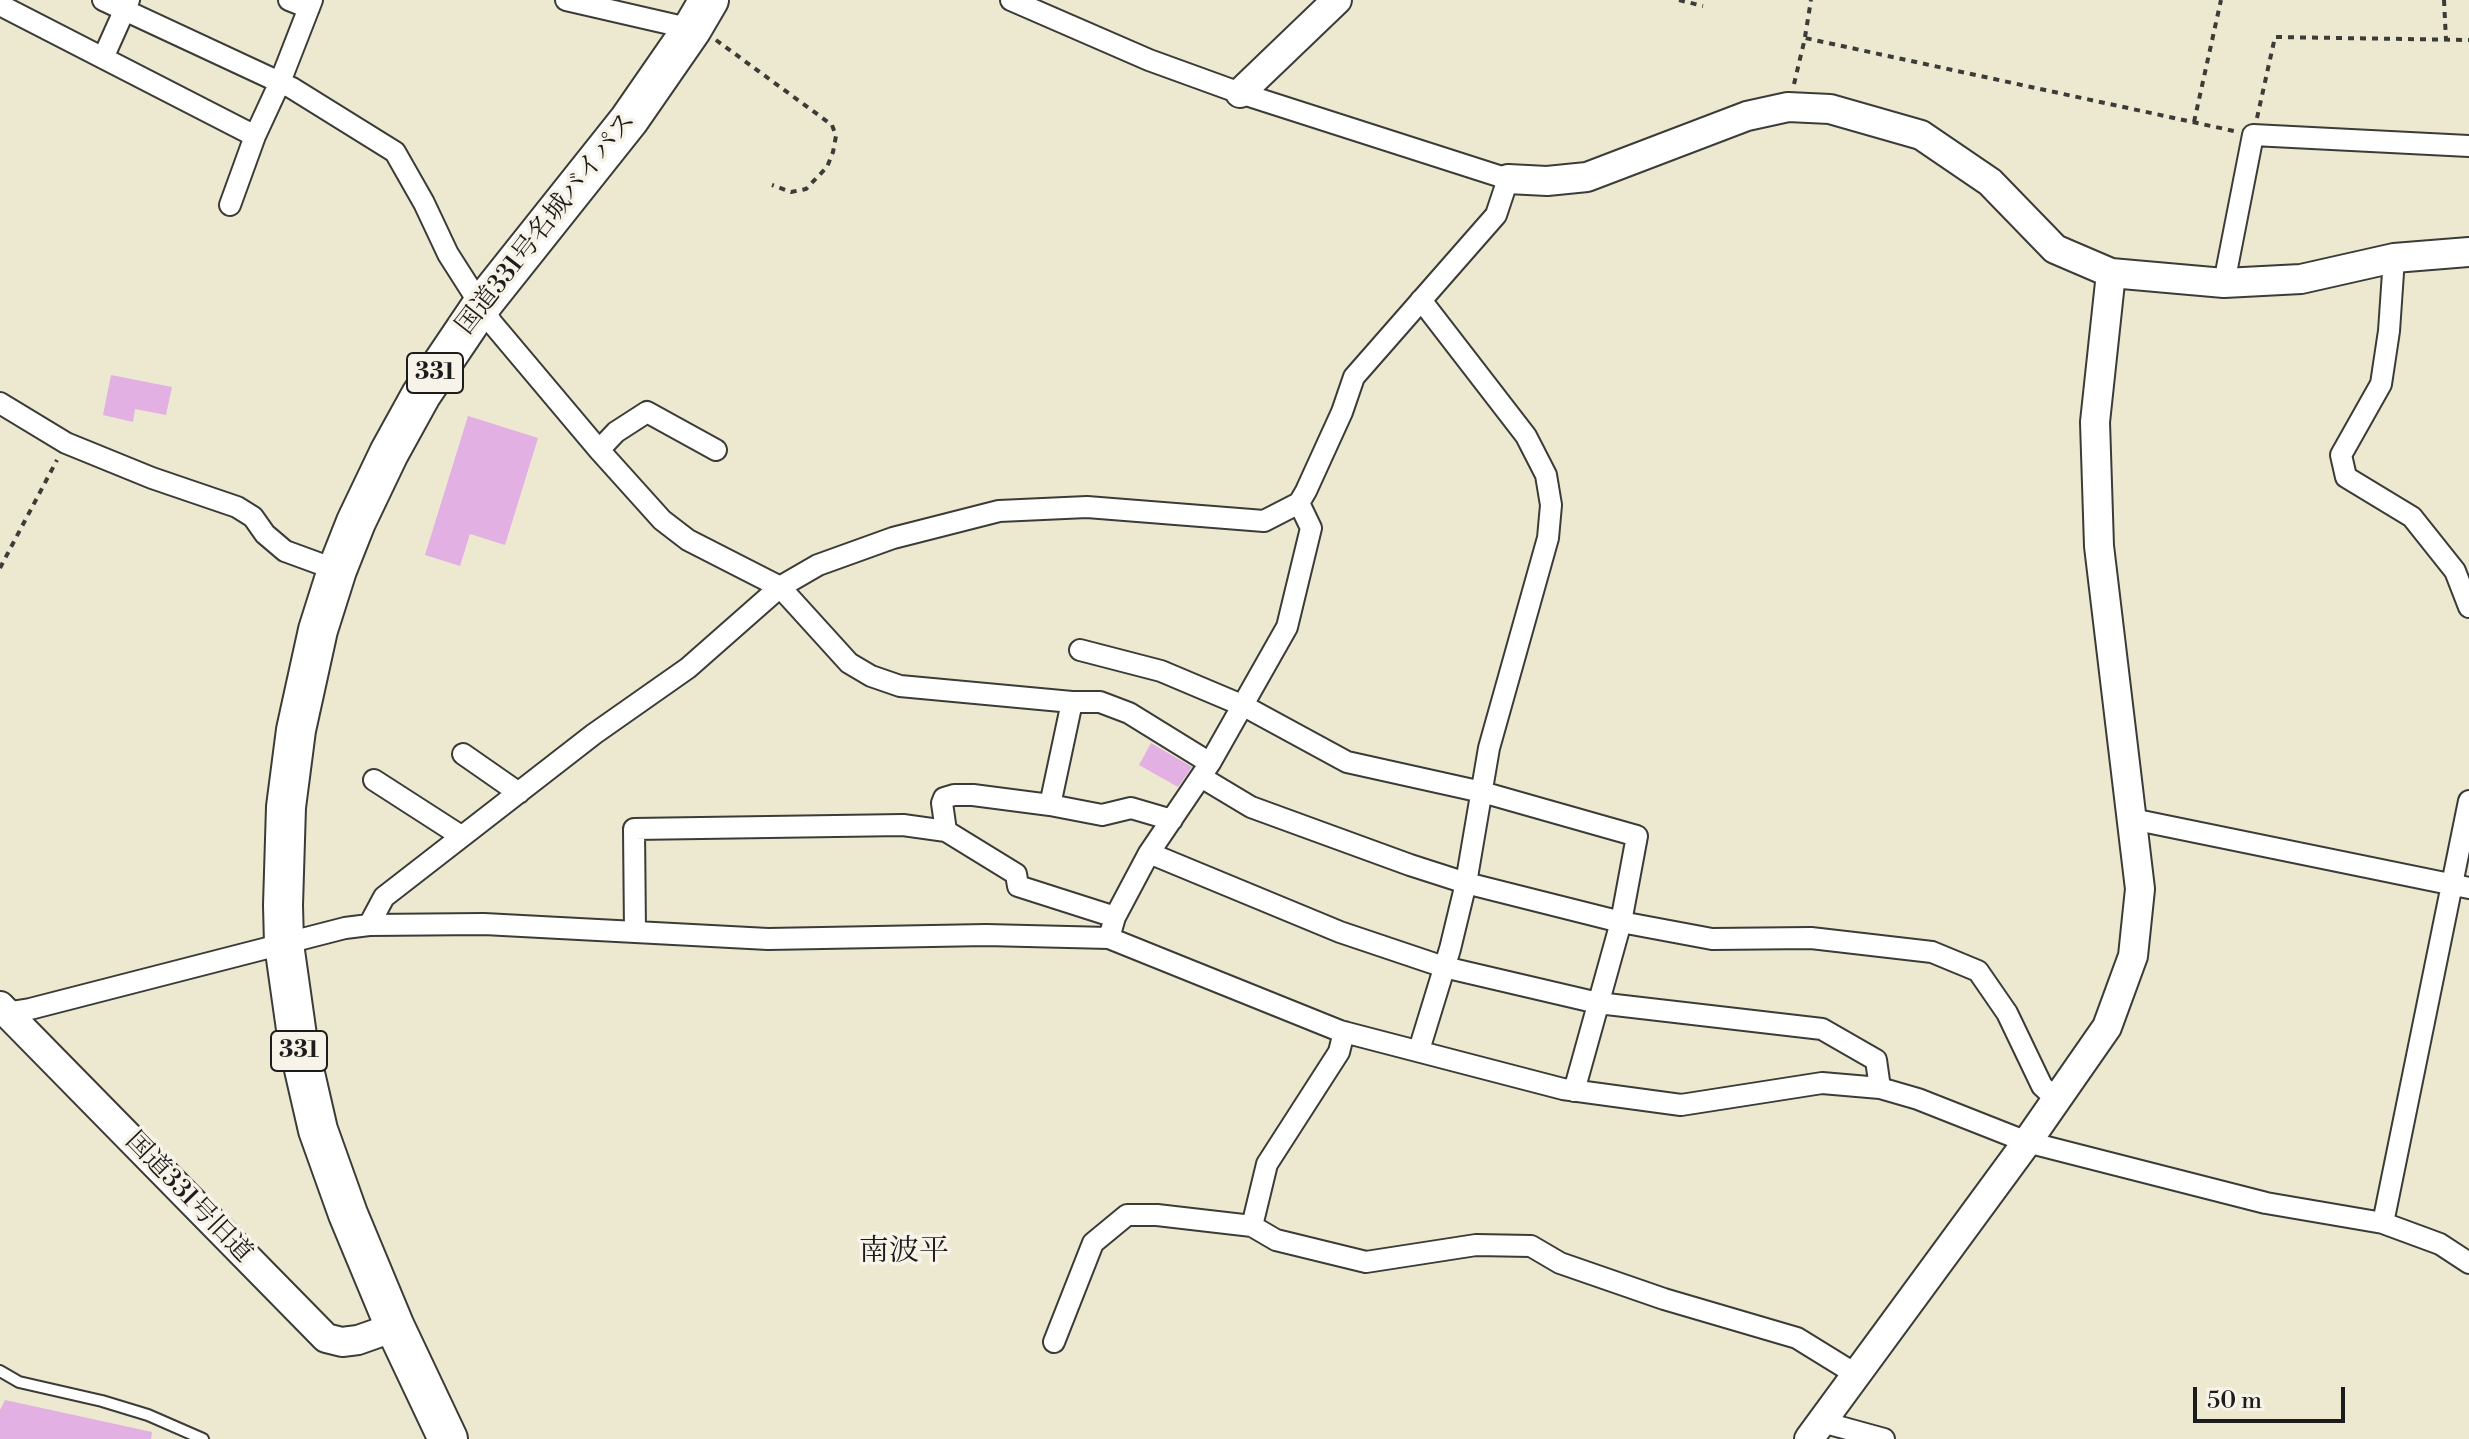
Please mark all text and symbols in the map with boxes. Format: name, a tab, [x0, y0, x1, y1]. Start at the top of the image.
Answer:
street label: 国道331号名城バイパス	[451, 107, 643, 341]
road number: 331	[407, 353, 463, 393]
road number: 331	[271, 1031, 327, 1071]
street label: 国道331号旧道	[118, 1126, 258, 1270]
district label: 南波平	[859, 1235, 949, 1271]
scale bar	[2197, 1371, 2349, 1421]
text: 50 m	[2207, 1386, 2262, 1416]

